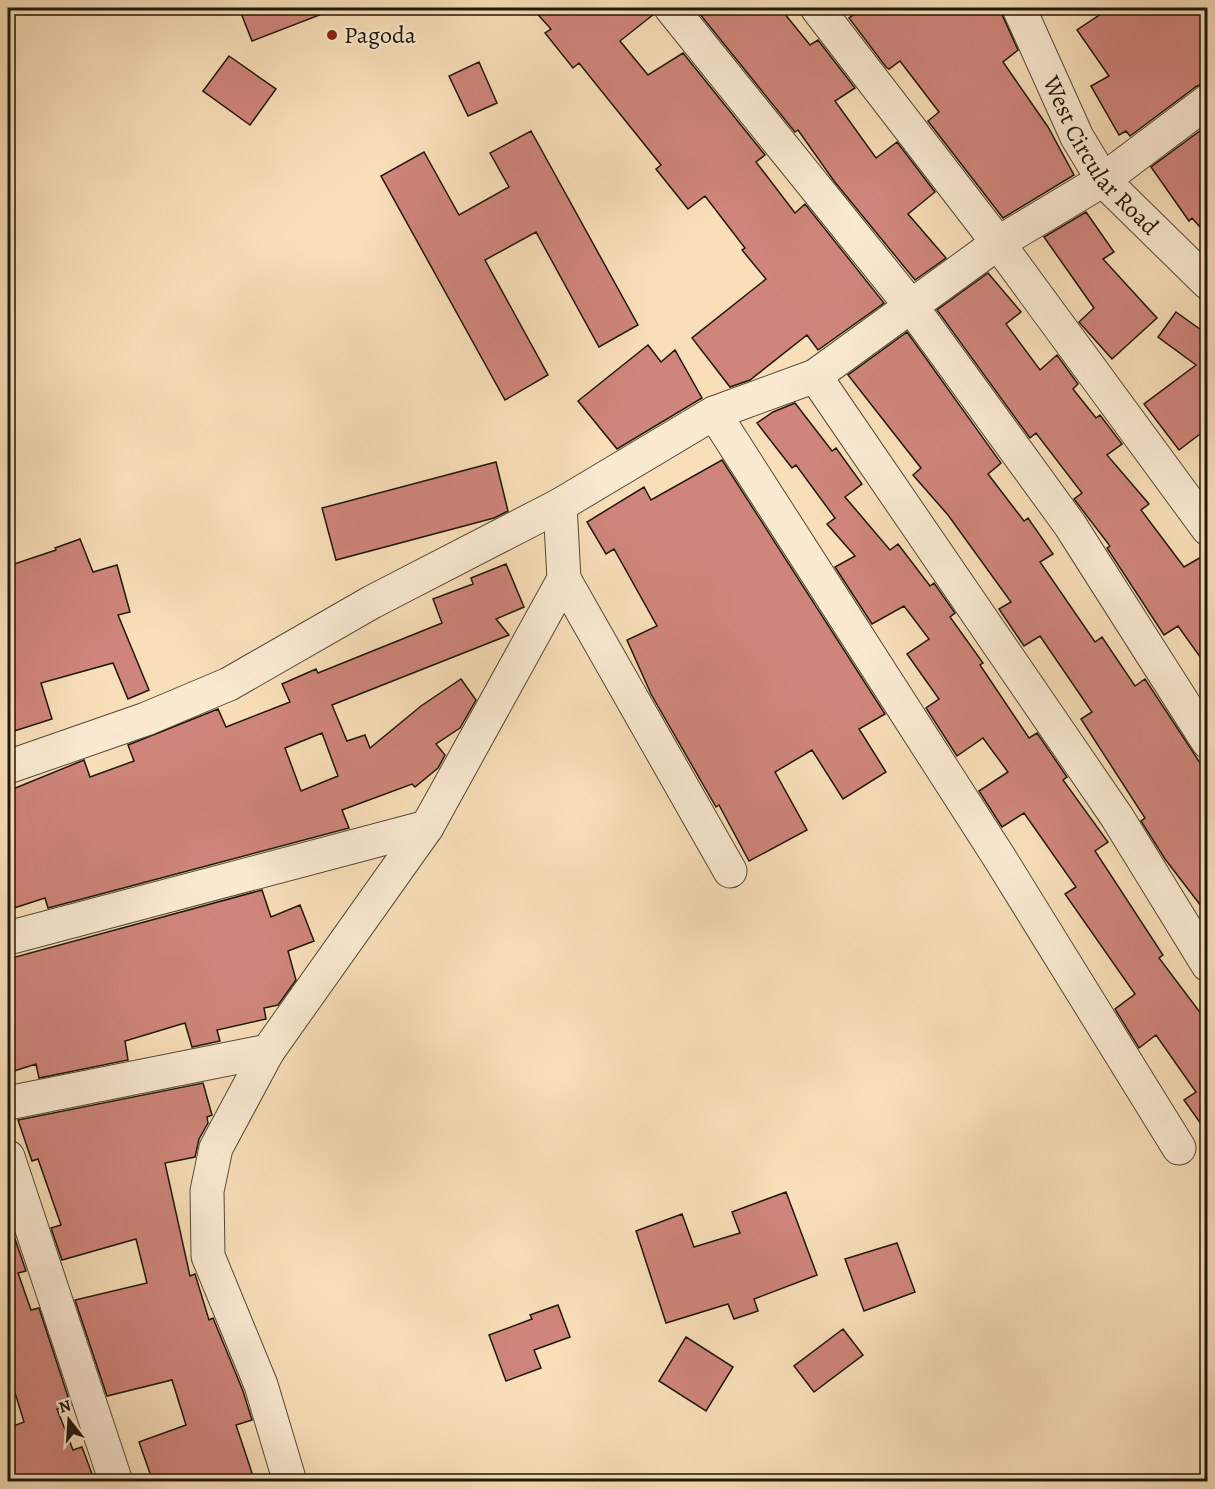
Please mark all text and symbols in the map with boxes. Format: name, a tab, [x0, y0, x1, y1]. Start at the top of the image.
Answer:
place label: Pagoda	[344, 19, 417, 51]
marker: Pagoda	[325, 28, 339, 42]
street label: West Circular Road	[1035, 70, 1166, 242]
north arrow	[39, 1390, 99, 1450]
text: N	[56, 1394, 74, 1419]

